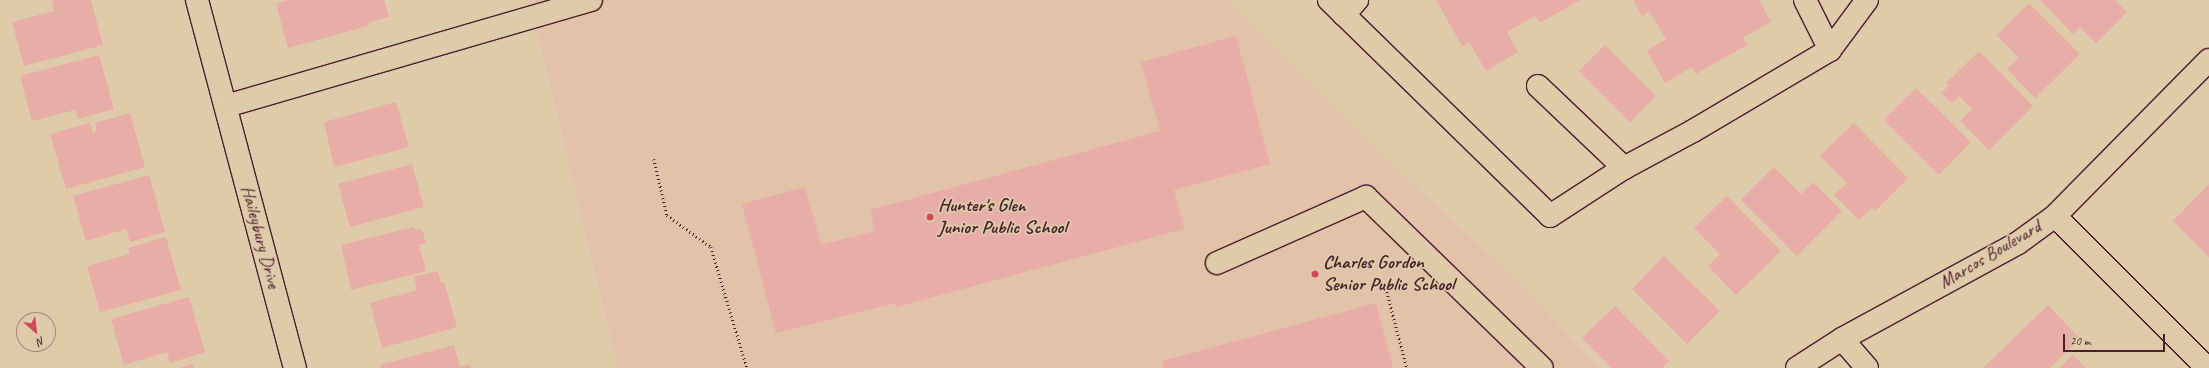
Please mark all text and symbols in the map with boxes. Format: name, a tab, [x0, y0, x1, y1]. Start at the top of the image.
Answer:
street label: Haileybury Drive	[235, 183, 285, 291]
place label: Hunter's Glen Junior Public School	[938, 195, 1066, 239]
marker: Hunter's Glen Junior Public School	[925, 212, 935, 222]
street label: Marcos Boulevard	[1935, 216, 2045, 294]
place label: Charles Gordon Senior Public School	[1323, 252, 1454, 296]
marker: Charles Gordon Senior Public School	[1310, 269, 1320, 279]
north arrow	[16, 312, 56, 352]
scale bar	[2065, 326, 2167, 352]
text: 20 m	[2070, 333, 2090, 349]
text: N	[35, 334, 47, 349]

